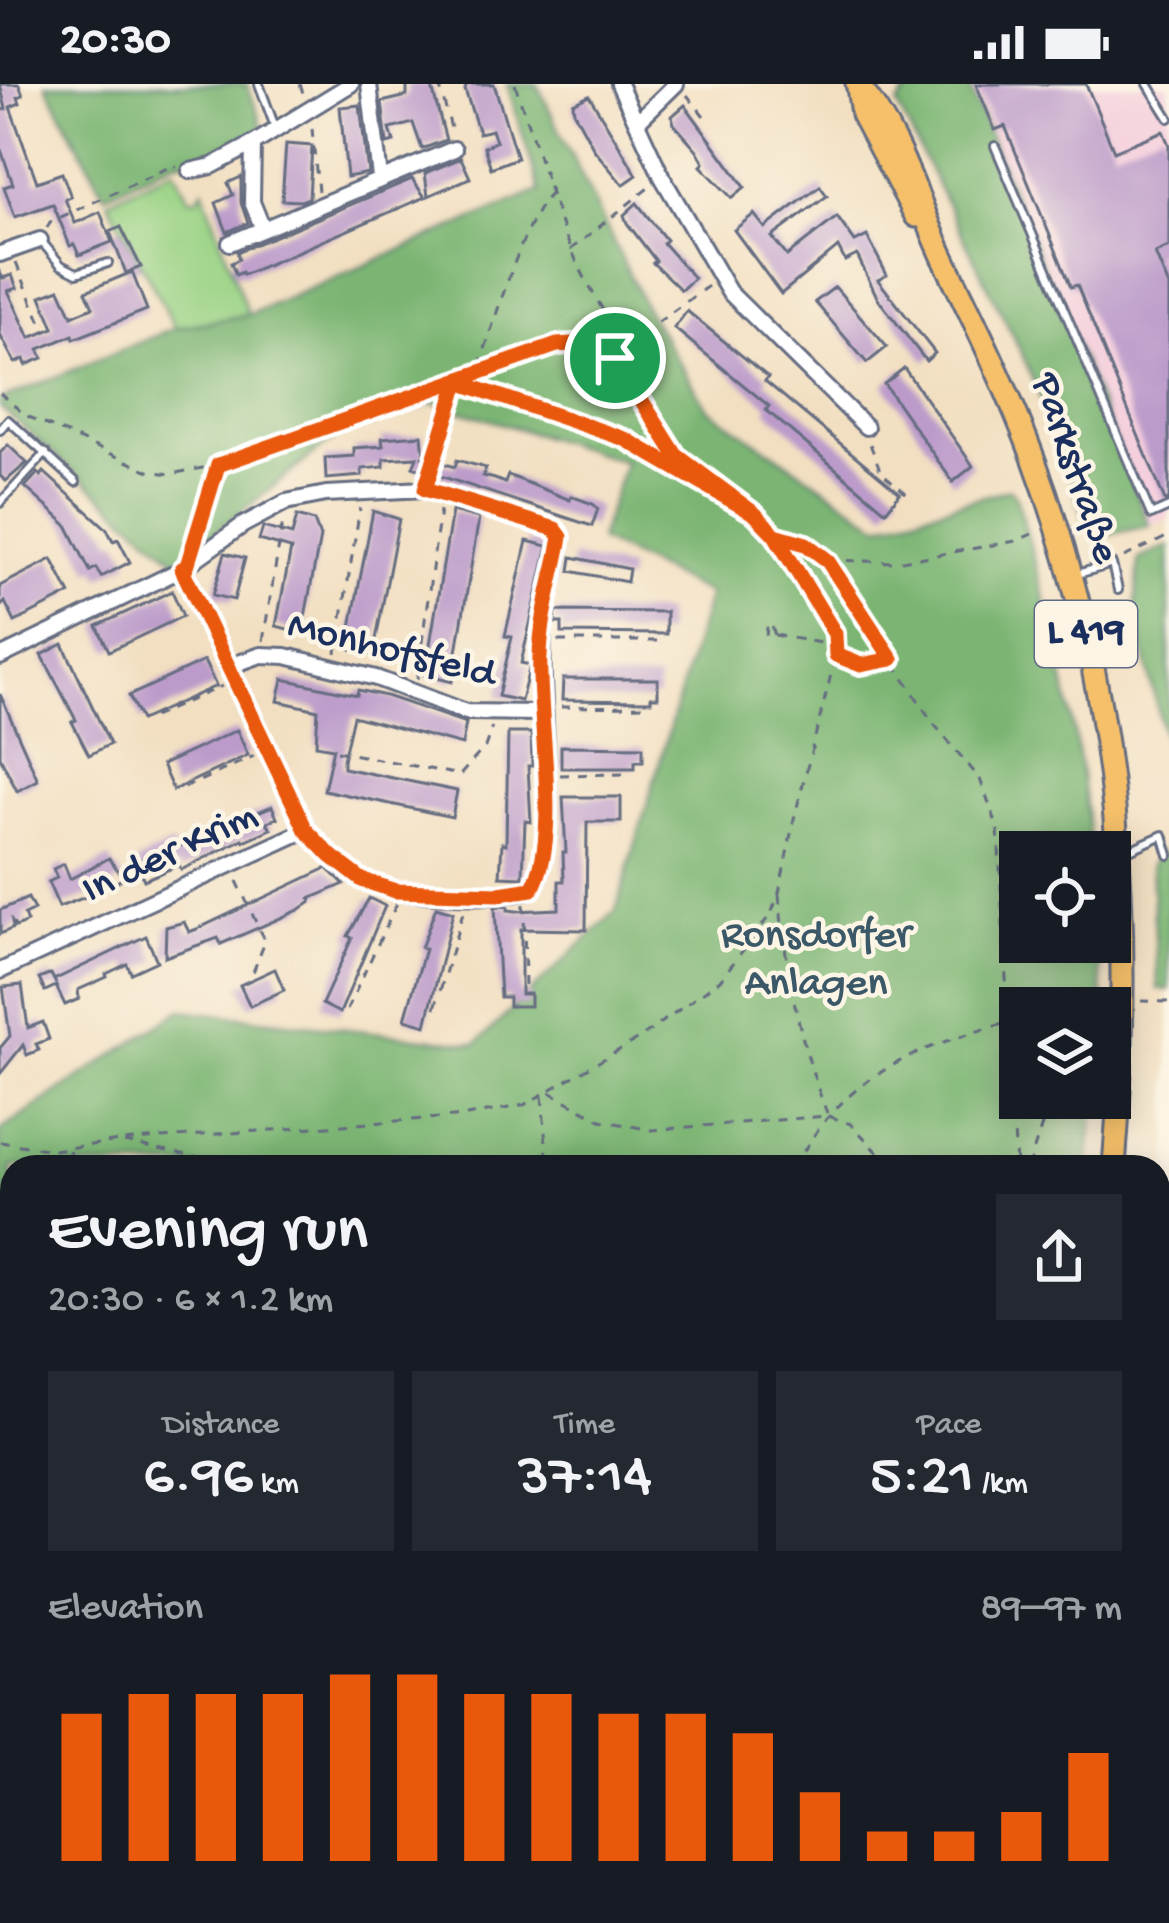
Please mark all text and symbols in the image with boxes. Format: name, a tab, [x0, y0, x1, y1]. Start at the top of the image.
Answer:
text: 20:30	[60, 16, 171, 69]
pin	[564, 307, 666, 409]
icon: arrive	[582, 325, 648, 391]
street label: Parkstraße	[1017, 365, 1129, 572]
road number: L 419	[1035, 601, 1137, 667]
street label: Monhofsfeld	[282, 603, 503, 702]
street label: In der Krim	[75, 793, 267, 917]
map controls	[999, 831, 1131, 1119]
button: locate	[999, 831, 1131, 963]
park label: Ronsdorfer Anlagen	[721, 913, 914, 1010]
button: layers	[999, 987, 1131, 1119]
button: share	[996, 1194, 1122, 1320]
text: Evening run	[48, 1195, 368, 1273]
text: 20:30 · 6 × 1.2 km	[48, 1279, 333, 1325]
text: Distance	[163, 1407, 279, 1445]
text: Time	[555, 1407, 615, 1445]
text: Pace	[917, 1407, 981, 1445]
text: 6.96	[143, 1445, 253, 1515]
text: 37:14	[518, 1445, 652, 1515]
text: 5:21	[870, 1445, 974, 1515]
text: km	[253, 1466, 299, 1504]
text: /km	[974, 1466, 1028, 1504]
text: Elevation	[48, 1587, 203, 1633]
text: 89–97 m	[980, 1587, 1122, 1633]

